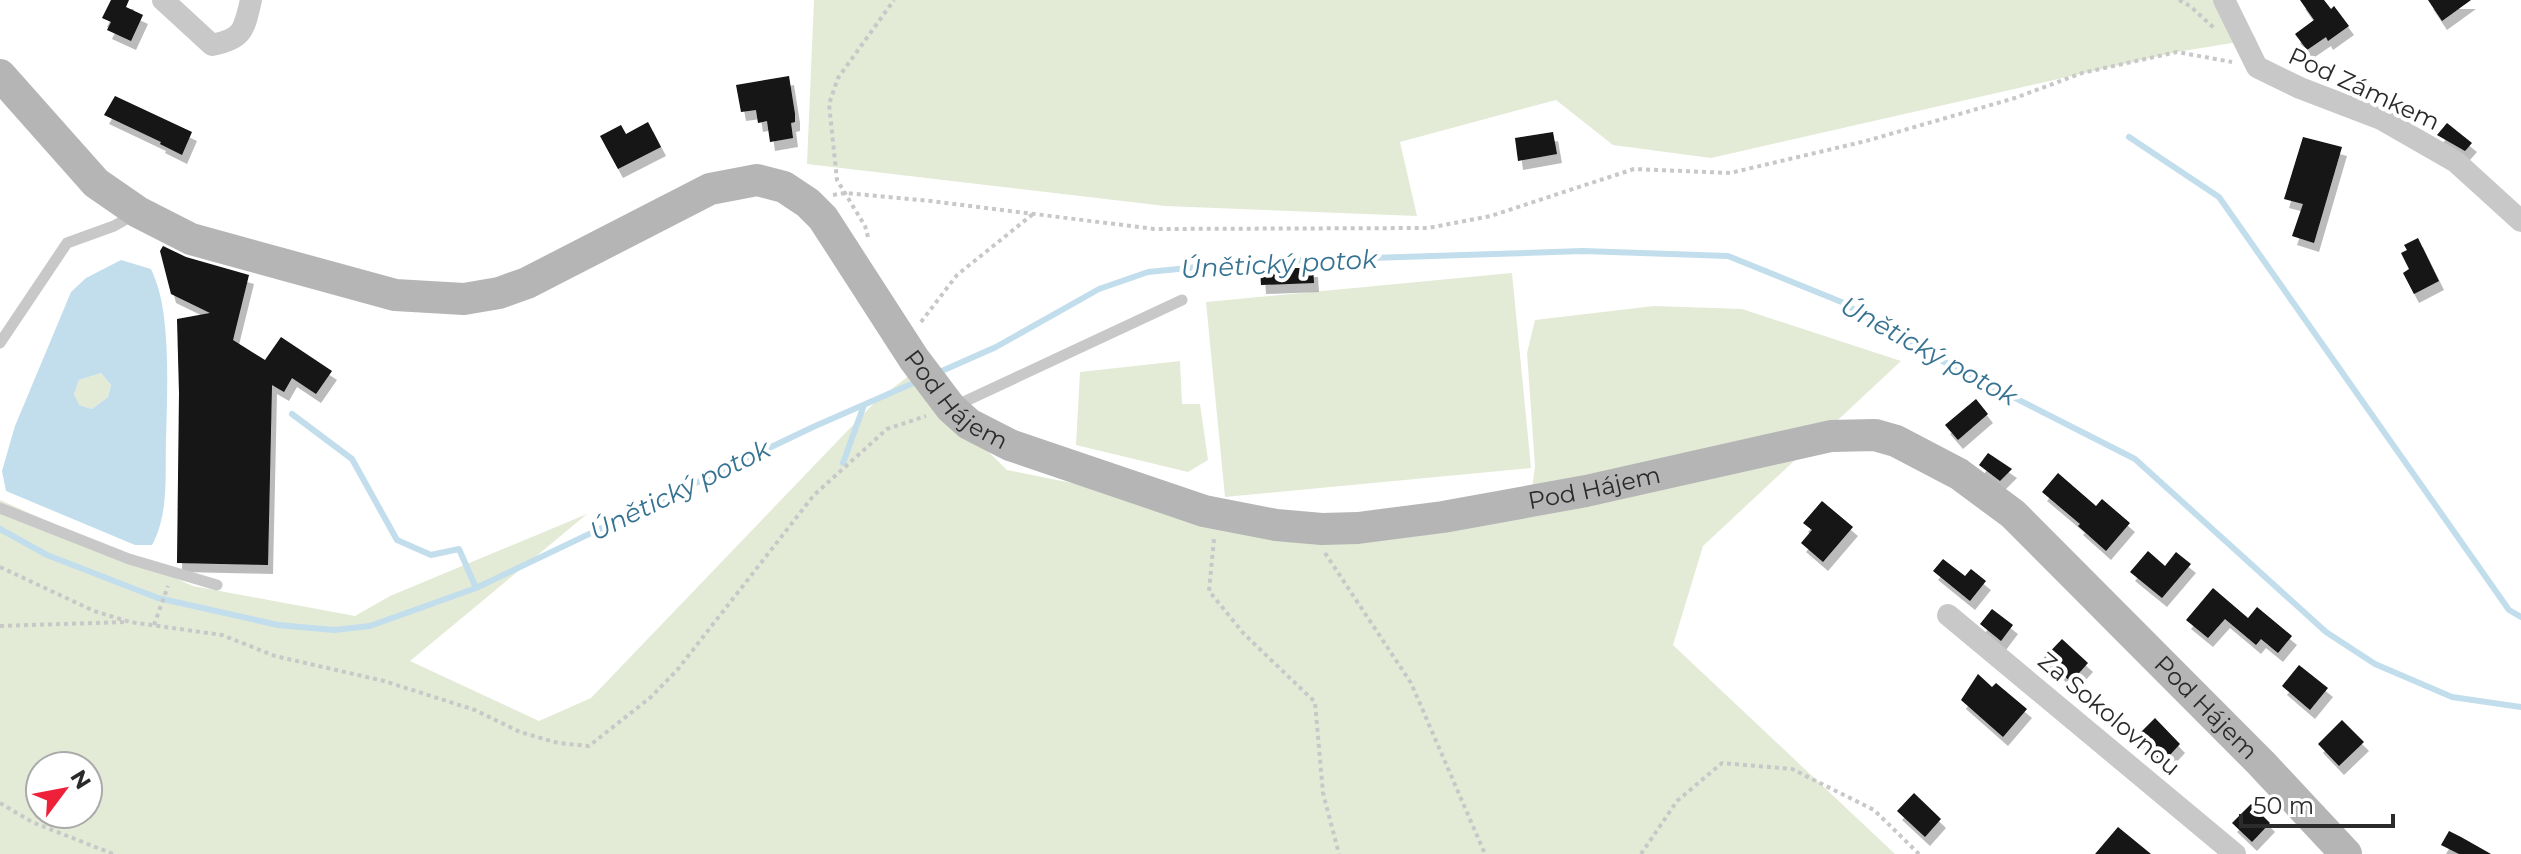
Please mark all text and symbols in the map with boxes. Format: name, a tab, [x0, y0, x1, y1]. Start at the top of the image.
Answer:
street label: Pod Zámkem	[2284, 41, 2444, 136]
water label: Únětický potok	[1180, 243, 1380, 285]
water label: Únětický potok	[1835, 289, 2024, 413]
street label: Pod Hájem	[898, 344, 1013, 455]
water label: Únětický potok	[585, 432, 777, 548]
street label: Pod Hájem	[1526, 460, 1663, 515]
street label: Za Sokolovnou	[2032, 646, 2186, 781]
street label: Pod Hájem	[2148, 649, 2264, 765]
north arrow	[24, 750, 104, 830]
text: N	[64, 765, 97, 794]
scale bar	[2241, 778, 2393, 828]
text: 50 m	[2253, 791, 2314, 820]

